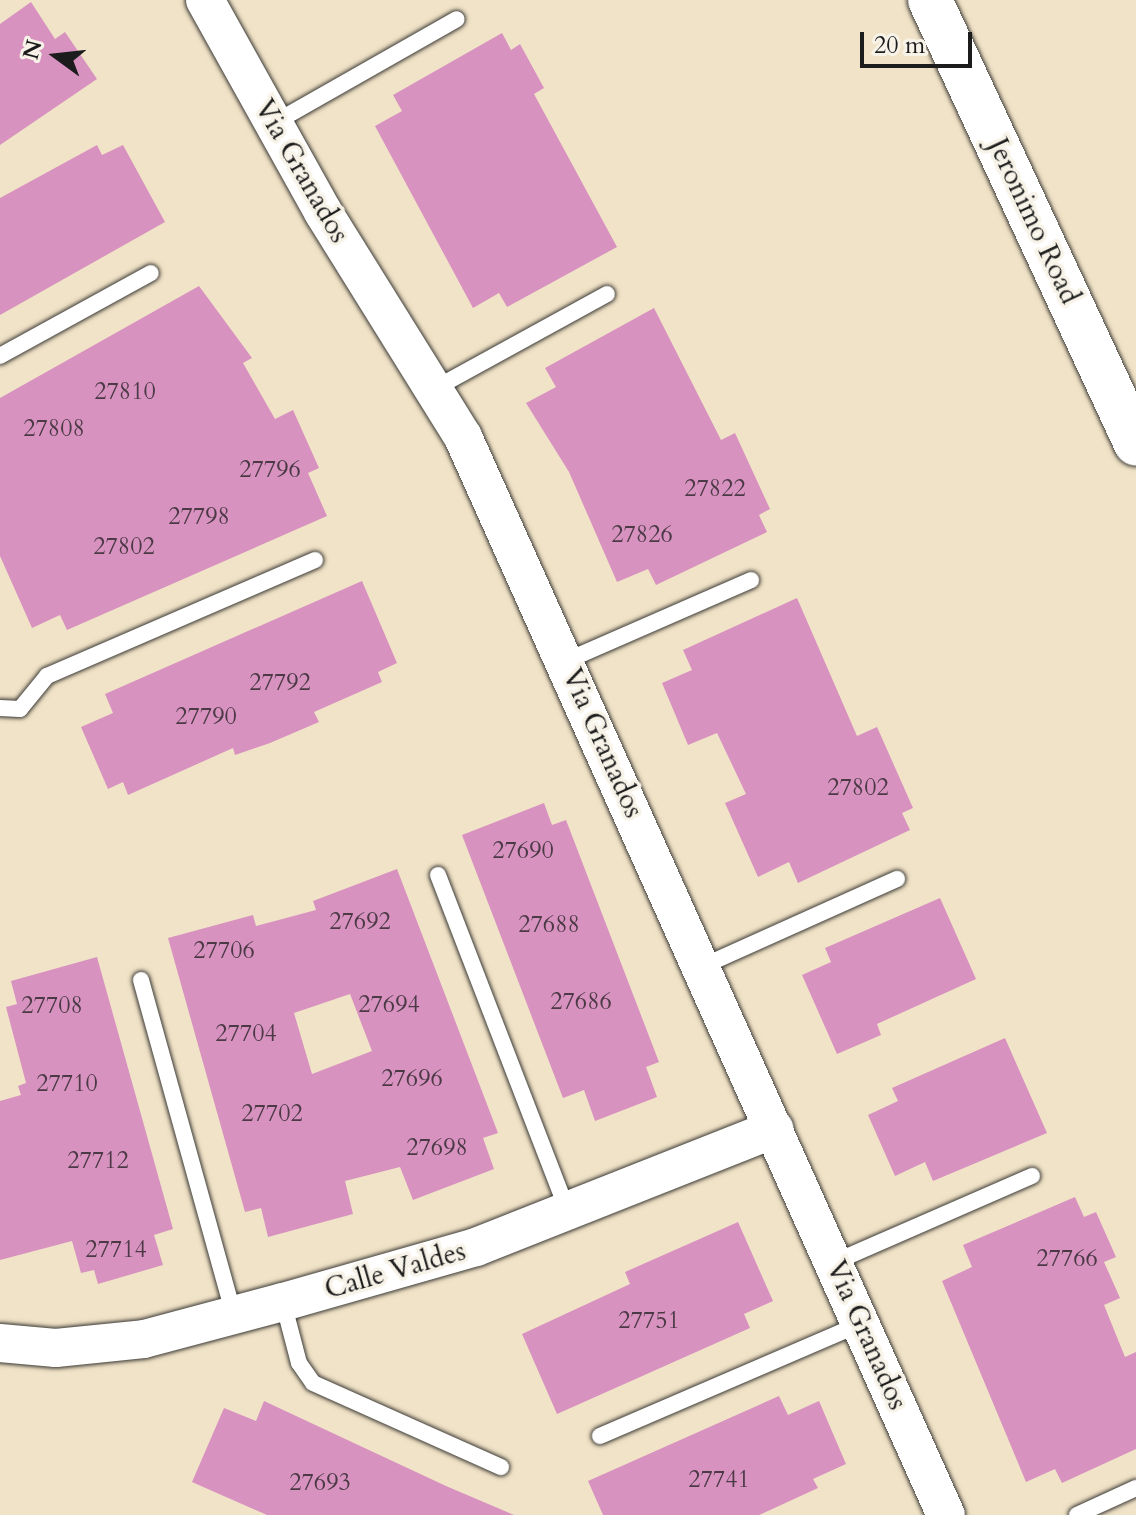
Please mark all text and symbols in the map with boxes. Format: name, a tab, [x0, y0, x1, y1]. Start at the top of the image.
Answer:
north arrow	[16, 16, 96, 96]
scale bar	[864, 16, 976, 66]
text: 20 m	[874, 29, 925, 62]
text: N	[16, 37, 50, 63]
street label: Via Granados	[247, 93, 357, 249]
street label: Jeronimo Road	[981, 133, 1087, 309]
house number: 27810	[94, 378, 156, 406]
house number: 27808	[23, 415, 85, 443]
house number: 27796	[239, 456, 301, 484]
house number: 27822	[684, 475, 746, 503]
house number: 27798	[168, 503, 230, 531]
house number: 27826	[611, 521, 673, 549]
house number: 27802	[93, 533, 155, 561]
street label: Via Granados	[555, 663, 651, 823]
house number: 27792	[249, 669, 311, 697]
house number: 27790	[175, 703, 237, 731]
house number: 27802	[827, 774, 889, 802]
house number: 27690	[492, 837, 554, 865]
house number: 27692	[329, 908, 391, 936]
house number: 27688	[518, 911, 580, 939]
house number: 27706	[193, 937, 255, 965]
house number: 27686	[550, 988, 612, 1016]
house number: 27694	[358, 991, 420, 1019]
house number: 27708	[21, 992, 83, 1020]
house number: 27704	[215, 1020, 277, 1048]
house number: 27696	[381, 1065, 443, 1093]
house number: 27710	[36, 1070, 98, 1098]
house number: 27702	[241, 1100, 303, 1128]
house number: 27698	[406, 1134, 468, 1162]
house number: 27712	[67, 1147, 129, 1175]
street label: Calle Valdes	[321, 1234, 469, 1306]
house number: 27714	[85, 1236, 147, 1264]
house number: 27766	[1036, 1245, 1098, 1273]
street label: Via Granados	[819, 1255, 915, 1415]
house number: 27751	[618, 1307, 680, 1335]
house number: 27741	[688, 1466, 750, 1494]
house number: 27693	[289, 1469, 351, 1497]

